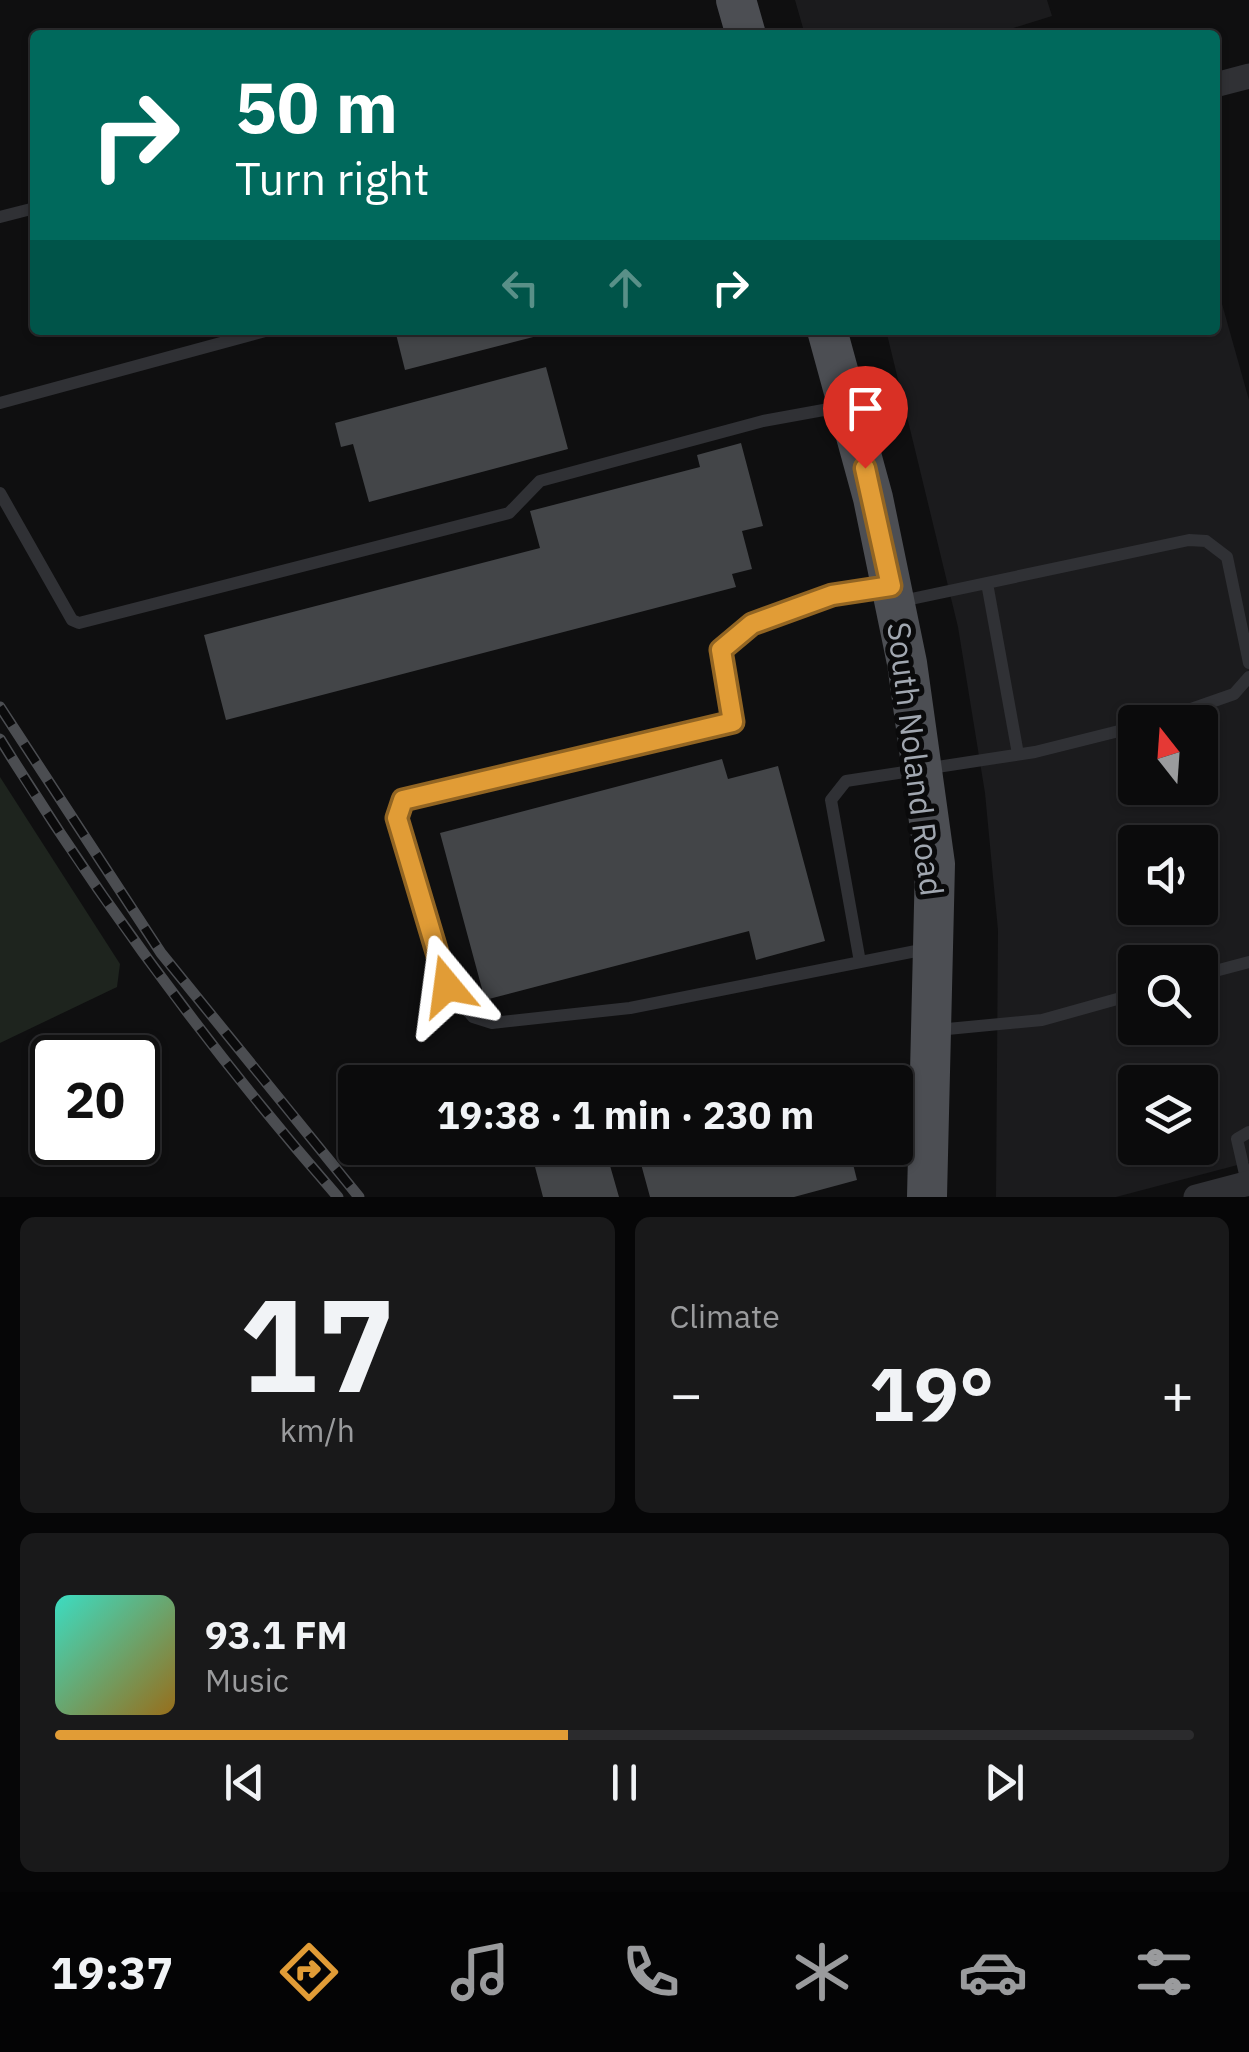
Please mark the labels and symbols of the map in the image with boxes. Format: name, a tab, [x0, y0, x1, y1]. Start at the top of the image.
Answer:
pin	[823, 366, 908, 469]
street label: South Noland Road	[878, 619, 954, 898]
north arrow	[1118, 705, 1218, 805]
position arrow	[395, 934, 499, 1038]
speed limit sign: 20	[30, 1035, 160, 1165]

